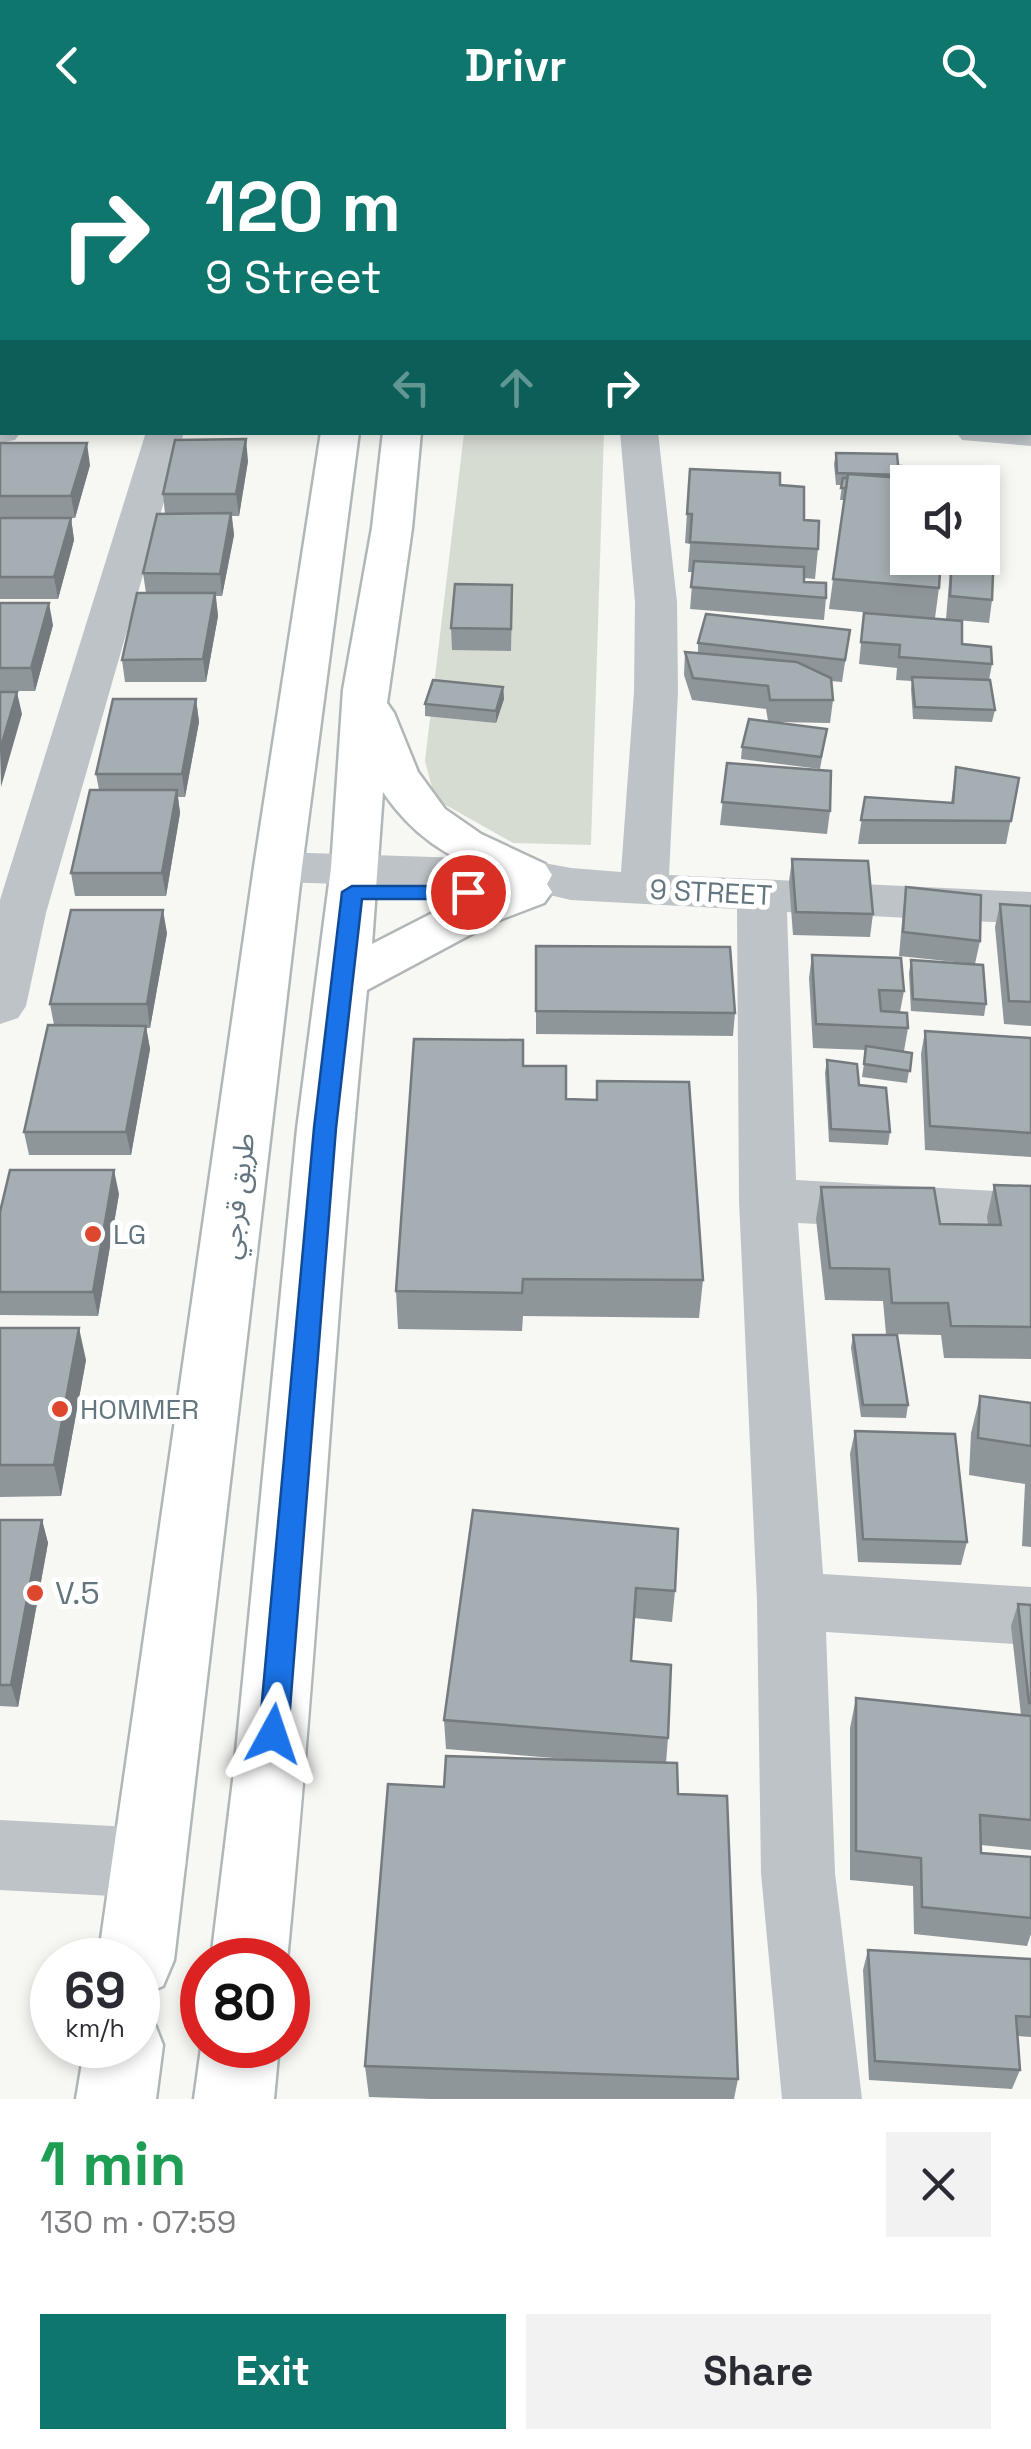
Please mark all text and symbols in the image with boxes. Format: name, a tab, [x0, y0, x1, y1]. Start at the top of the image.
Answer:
text: Drivr	[464, 37, 567, 94]
icon: back	[40, 38, 95, 93]
icon: search	[936, 38, 991, 93]
text: 120 m	[205, 162, 401, 251]
icon: right	[40, 170, 170, 300]
text: 9 Street	[205, 249, 382, 306]
icon: left	[384, 360, 439, 415]
icon: ahead	[489, 360, 544, 415]
icon: right	[594, 360, 649, 415]
map controls	[890, 465, 1000, 575]
button: sound	[890, 465, 1000, 575]
pin	[426, 850, 511, 935]
icon: arrive	[441, 865, 496, 920]
street label: 9 STREET	[649, 871, 773, 913]
street label: طريق قرجي	[211, 1131, 266, 1262]
place label: LG	[113, 1216, 146, 1252]
marker: LG	[82, 1223, 104, 1245]
place label: HOMMER	[80, 1391, 199, 1427]
marker: HOMMER	[49, 1398, 71, 1420]
place label: V.5	[55, 1573, 100, 1613]
marker: V.5	[24, 1582, 46, 1604]
position arrow	[221, 1682, 325, 1786]
speed limit sign: 80	[180, 1938, 310, 2068]
text: 69	[64, 1959, 126, 2023]
text: km/h	[65, 2012, 125, 2044]
text: 1 min	[40, 2126, 187, 2203]
button: close	[886, 2132, 991, 2237]
text: 130 m · 07:59	[40, 2202, 236, 2242]
button: Exit	[40, 2314, 506, 2429]
button: Share	[526, 2314, 991, 2429]

